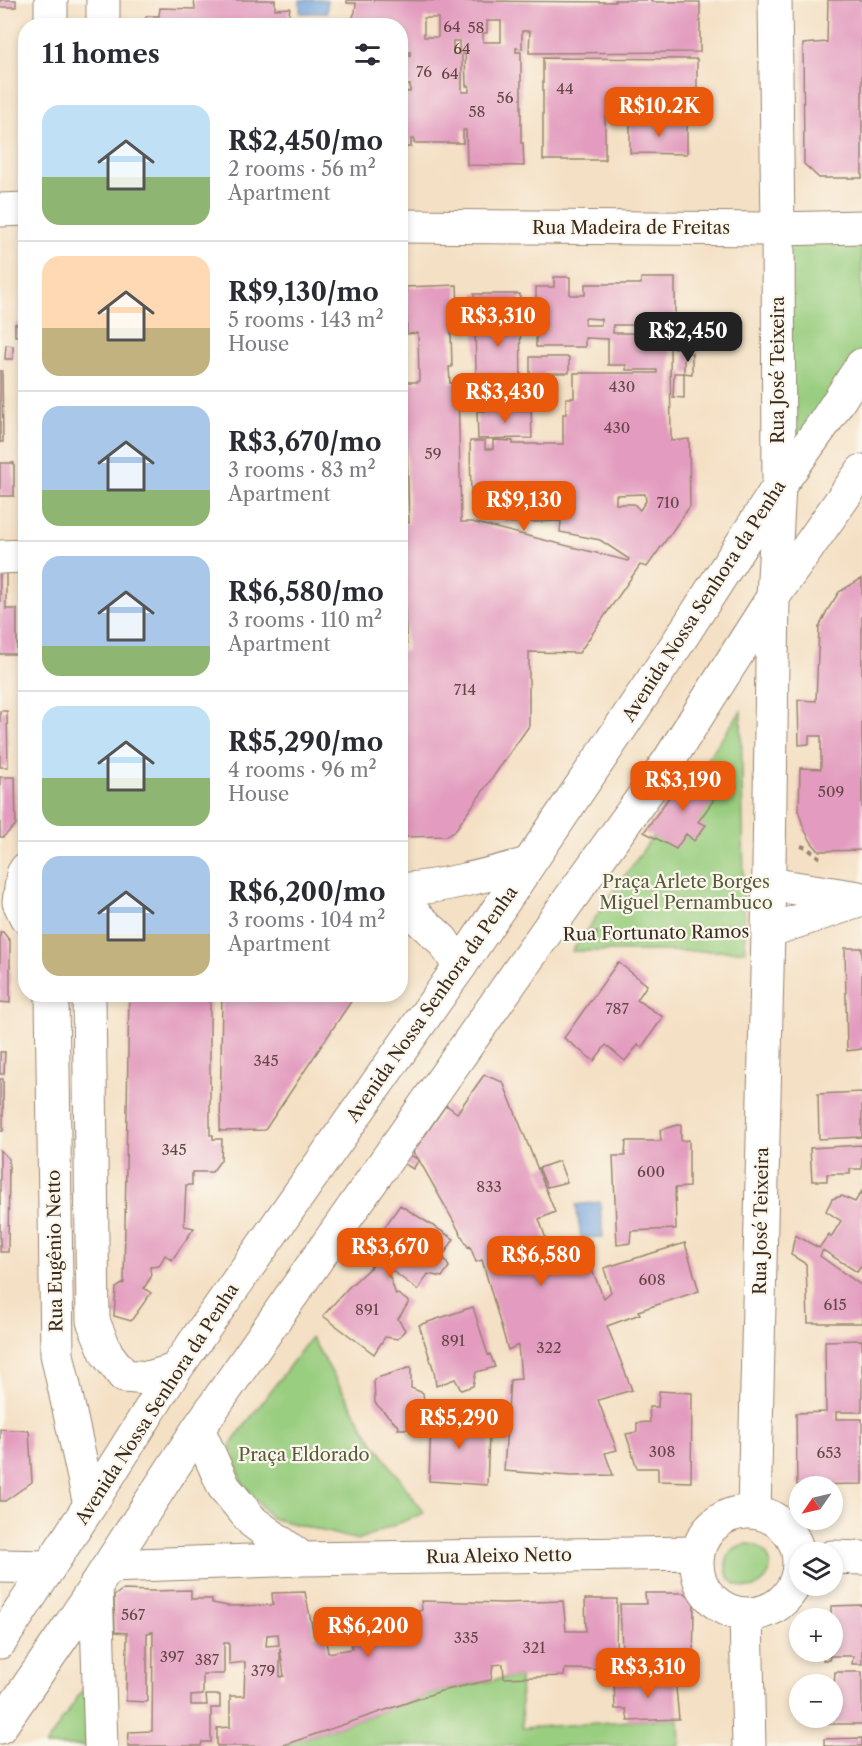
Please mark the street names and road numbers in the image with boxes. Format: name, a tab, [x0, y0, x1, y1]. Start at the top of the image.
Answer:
street label: Rua Madeira de Freitas	[532, 217, 730, 239]
street label: Rua José Teixeira	[767, 296, 789, 444]
street label: Avenida Nossa Senhora da Penha	[617, 476, 791, 727]
street label: Avenida Nossa Senhora da Penha	[341, 881, 522, 1127]
street label: Rua Fortunato Ramos	[563, 920, 749, 946]
street label: Rua José Teixeira	[749, 1146, 773, 1295]
street label: Rua Eugênio Netto	[43, 1170, 67, 1332]
street label: Avenida Nossa Senhora da Penha	[70, 1279, 244, 1530]
street label: Rua Aleixo Netto	[426, 1544, 572, 1568]

